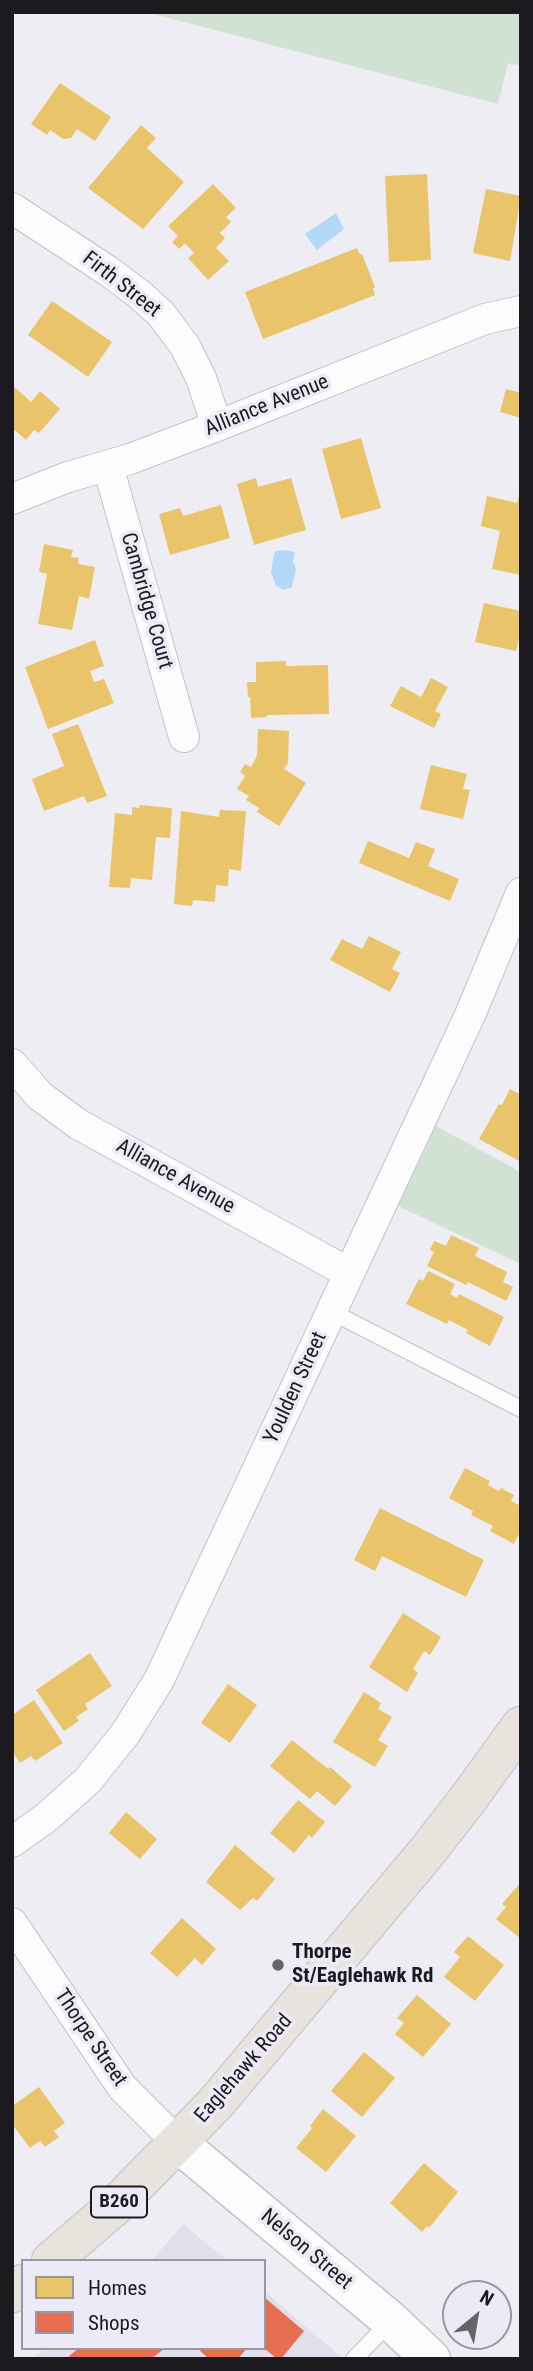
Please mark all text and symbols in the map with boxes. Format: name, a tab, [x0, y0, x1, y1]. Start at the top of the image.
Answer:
street label: Firth Street	[77, 247, 165, 323]
street label: Alliance Avenue	[201, 370, 333, 442]
street label: Cambridge Court	[115, 530, 177, 672]
street label: Alliance Avenue	[111, 1134, 239, 1220]
street label: Youlden Street	[259, 1328, 333, 1448]
place label: Thorpe St/Eaglehawk Rd	[292, 1940, 433, 1990]
marker: Thorpe St/Eaglehawk Rd	[270, 1957, 286, 1973]
street label: Thorpe Street	[48, 1984, 132, 2092]
street label: Eaglehawk Road	[190, 2009, 298, 2129]
road number: B260	[91, 2186, 147, 2218]
street label: Nelson Street	[255, 2204, 357, 2296]
legend	[21, 2259, 266, 2350]
text: Homes	[88, 2276, 147, 2300]
north arrow	[442, 2280, 512, 2350]
text: N	[476, 2285, 498, 2311]
text: Shops	[88, 2311, 140, 2335]

